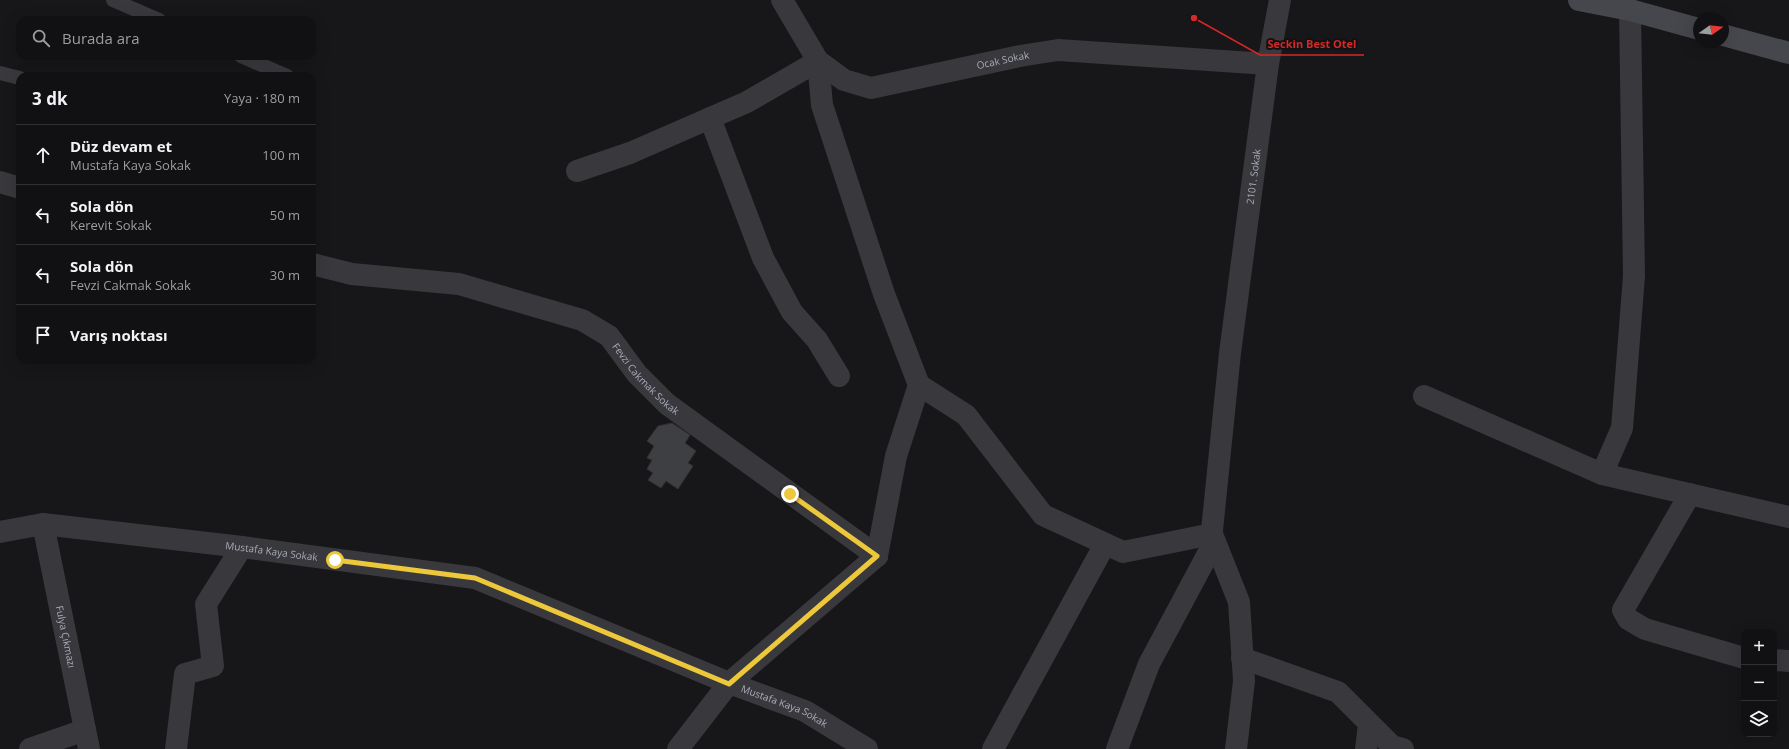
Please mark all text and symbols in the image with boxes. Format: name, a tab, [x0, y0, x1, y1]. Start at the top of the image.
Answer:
north arrow	[1693, 12, 1729, 48]
search box	[16, 16, 316, 60]
icon: search	[30, 27, 52, 49]
text: Burada ara	[62, 28, 140, 48]
callout: Seckin Best Otel	[1260, 32, 1364, 55]
text: Seckin Best Otel	[1268, 36, 1356, 51]
street label: Ocak Sokak	[975, 48, 1031, 72]
text: 3 dk	[32, 87, 67, 110]
text: Yaya · 180 m	[224, 89, 300, 107]
text: Düz devam et	[70, 136, 172, 156]
icon: ahead	[32, 144, 54, 166]
text: 100 m	[262, 146, 300, 164]
street label: 2101. Sokak	[1243, 147, 1264, 205]
text: Mustafa Kaya Sokak	[70, 156, 191, 174]
text: Sola dön	[70, 196, 134, 216]
icon: left	[32, 204, 54, 226]
text: 50 m	[270, 206, 300, 224]
text: Kerevit Sokak	[70, 216, 152, 234]
text: Sola dön	[70, 256, 134, 276]
icon: left	[32, 264, 54, 286]
text: 30 m	[270, 266, 300, 284]
text: Fevzi Cakmak Sokak	[70, 276, 191, 294]
icon: arrive	[32, 324, 54, 346]
text: Varış noktası	[70, 325, 168, 345]
street label: Fevzi Cakmak Sokak	[609, 340, 683, 418]
route end	[781, 485, 799, 503]
street label: Mustafa Kaya Sokak	[225, 538, 319, 564]
route start	[326, 551, 344, 569]
street label: Fulya Çıkmazı	[53, 604, 79, 669]
map controls	[1741, 629, 1777, 737]
button: +	[1741, 629, 1777, 665]
button: −	[1741, 665, 1777, 701]
street label: Mustafa Kaya Sokak	[739, 681, 831, 731]
button: layers	[1741, 701, 1777, 737]

